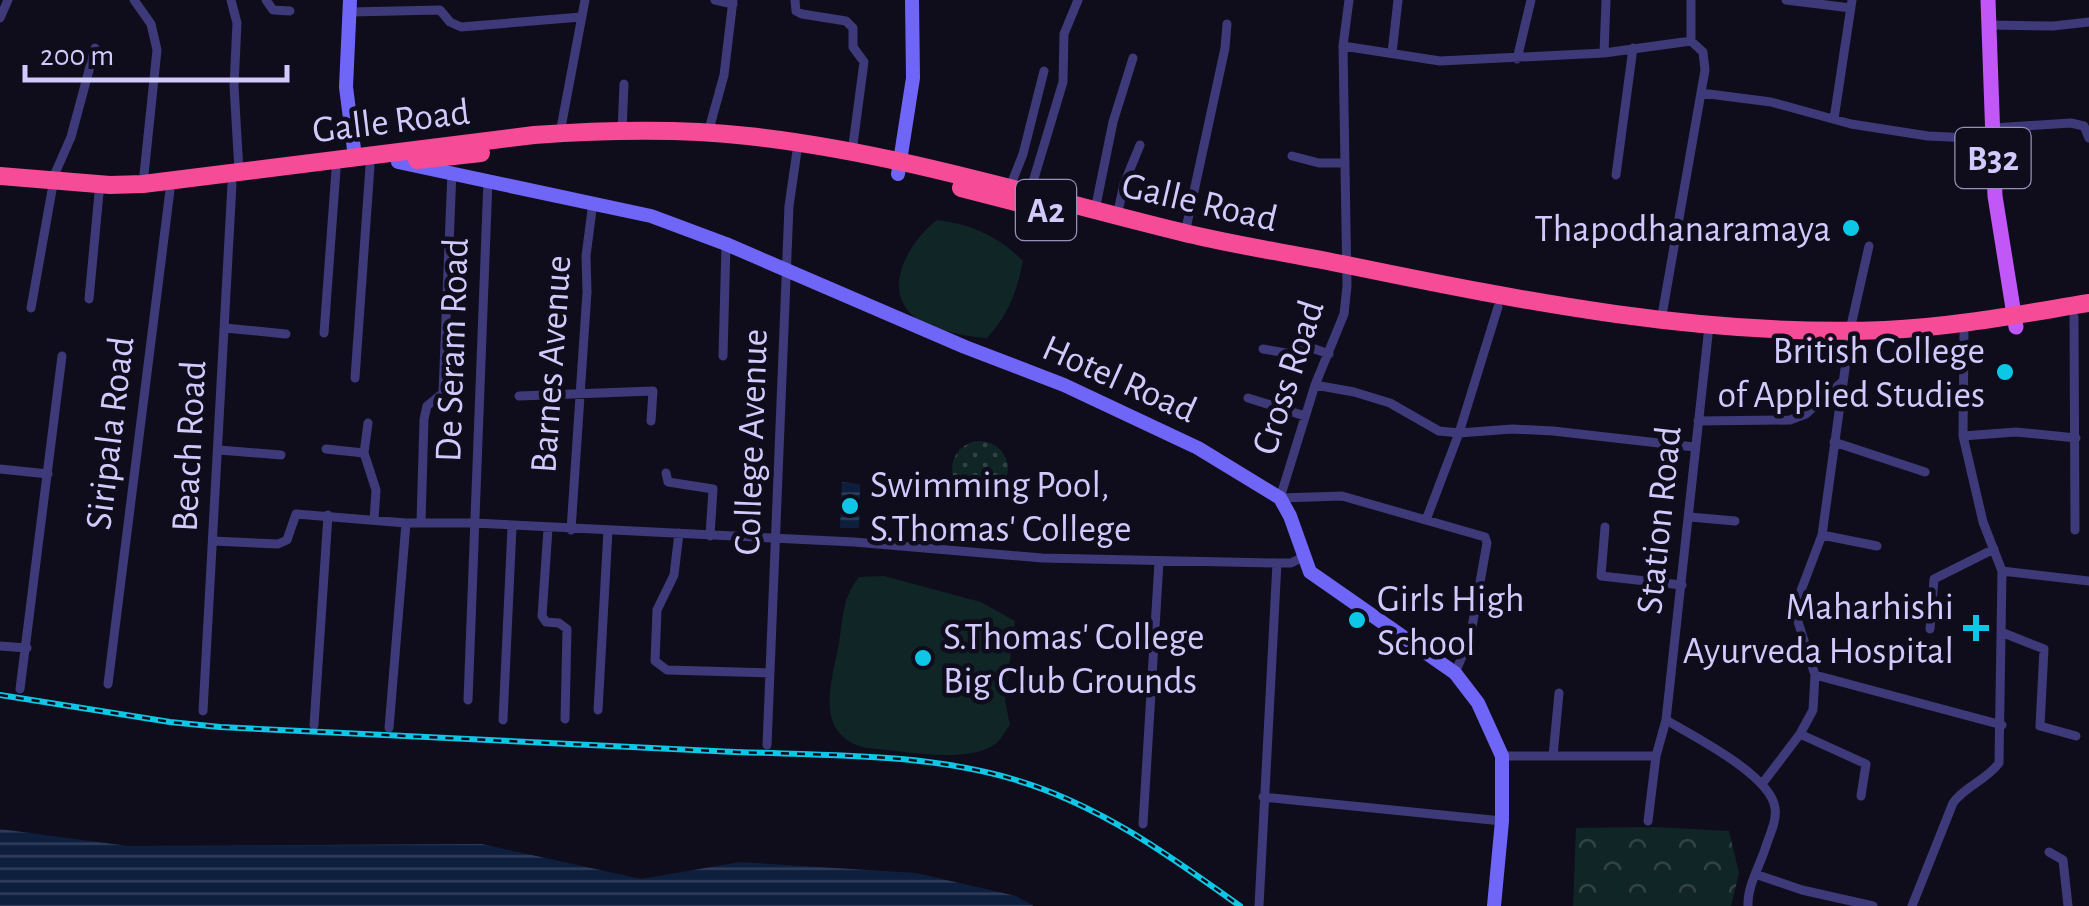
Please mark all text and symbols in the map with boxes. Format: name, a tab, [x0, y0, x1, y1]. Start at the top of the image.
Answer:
scale bar	[25, 20, 288, 82]
text: 200 m	[40, 41, 114, 71]
street label: Galle Road	[310, 93, 472, 150]
road number: B32	[1956, 128, 2030, 188]
street label: Galle Road	[1118, 167, 1281, 239]
road number: A2	[1016, 180, 1076, 240]
place label: Thapodhanaramaya	[1534, 211, 1831, 249]
marker: Thapodhanaramaya	[1840, 217, 1862, 239]
street label: De Seram Road	[430, 237, 476, 463]
street label: Barnes Avenue	[525, 254, 579, 474]
street label: Cross Road	[1246, 296, 1332, 460]
street label: College Avenue	[729, 328, 775, 556]
street label: Hotel Road	[1036, 329, 1202, 431]
place label: British College of Applied Studies	[1718, 333, 1985, 415]
street label: Siripala Road	[80, 335, 142, 532]
street label: Beach Road	[167, 360, 213, 533]
marker: British College of Applied Studies	[1994, 361, 2016, 383]
street label: Station Road	[1631, 424, 1689, 616]
place label: Swimming Pool, S.Thomas' College	[870, 467, 1132, 549]
marker: Swimming Pool, S.Thomas' College	[839, 495, 861, 517]
place label: Girls High School	[1377, 581, 1524, 663]
place label: Maharhishi Ayurveda Hospital	[1683, 589, 1954, 671]
marker: Girls High School	[1346, 609, 1368, 631]
marker: Maharhishi Ayurveda Hospital	[1963, 615, 1989, 641]
place label: S.Thomas' College Big Club Grounds	[943, 619, 1205, 701]
marker: S.Thomas' College Big Club Grounds	[912, 647, 934, 669]

